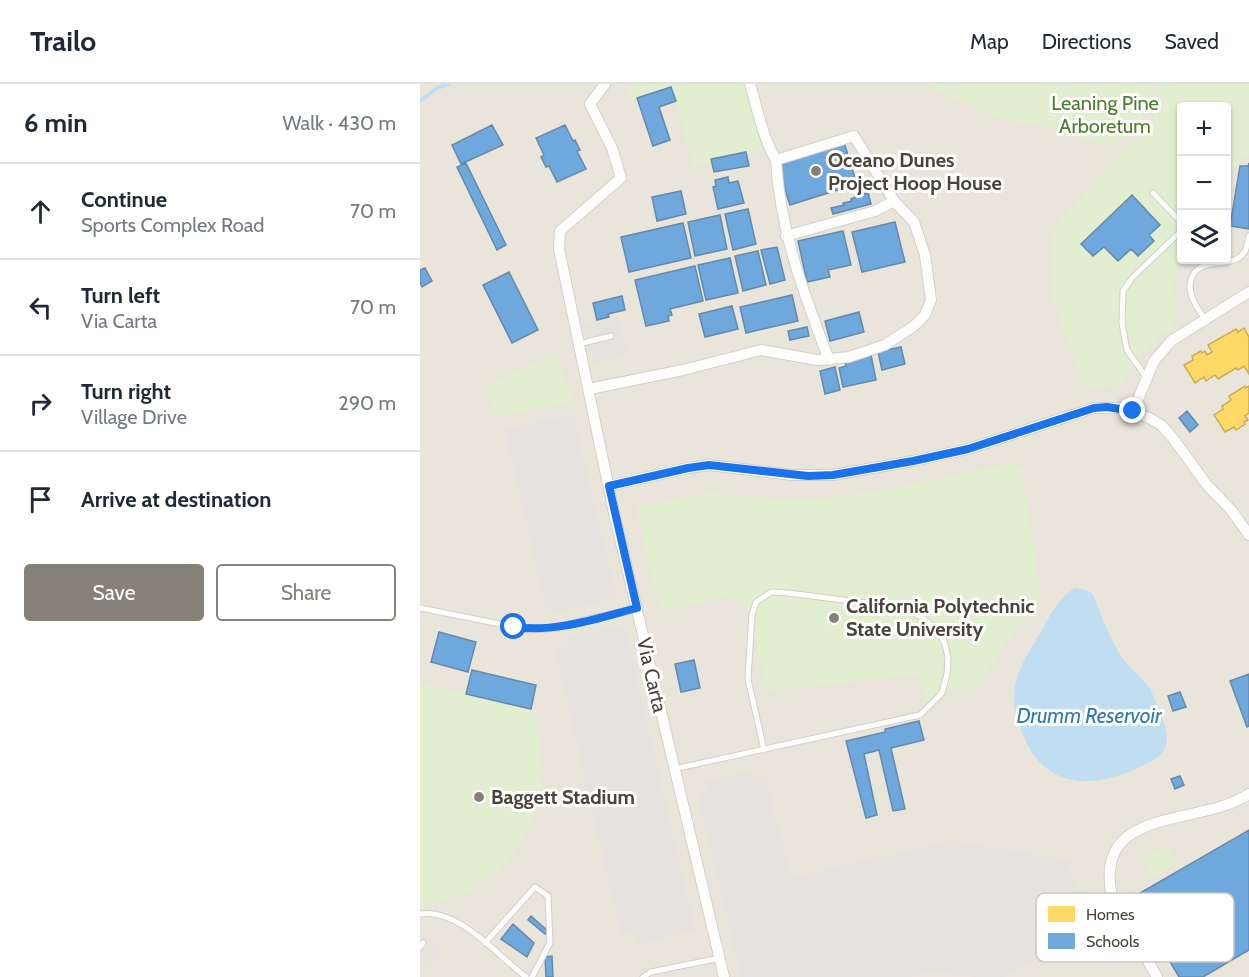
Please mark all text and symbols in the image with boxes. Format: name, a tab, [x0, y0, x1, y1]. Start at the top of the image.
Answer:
text: Trailo	[30, 24, 96, 58]
text: Map	[970, 29, 1009, 54]
text: Directions	[1042, 29, 1131, 54]
text: Saved	[1164, 29, 1219, 54]
park label: Leaning Pine Arboretum	[1051, 91, 1159, 138]
map controls	[1177, 102, 1231, 264]
button: +	[1177, 102, 1231, 156]
text: 6 min	[24, 107, 88, 139]
text: Walk · 430 m	[282, 111, 396, 135]
place label: Oceano Dunes Project Hoop House	[828, 148, 1002, 195]
button: −	[1177, 156, 1231, 210]
marker: Oceano Dunes Project Hoop House	[809, 164, 823, 178]
text: Continue	[81, 186, 167, 213]
icon: ahead	[24, 195, 57, 228]
text: 70 m	[350, 199, 396, 223]
button: layers	[1177, 210, 1231, 264]
text: Sports Complex Road	[81, 213, 264, 237]
text: Turn left	[81, 282, 160, 309]
icon: left	[24, 291, 57, 324]
text: 70 m	[350, 295, 396, 319]
text: Via Carta	[81, 309, 157, 333]
text: Turn right	[81, 378, 171, 405]
icon: right	[24, 387, 57, 420]
text: 290 m	[338, 391, 396, 415]
route end	[1119, 397, 1145, 423]
text: Village Drive	[81, 405, 187, 429]
icon: arrive	[24, 483, 57, 516]
text: Arrive at destination	[81, 486, 271, 513]
button: Save	[24, 564, 204, 621]
button: Share	[216, 564, 396, 621]
place label: California Polytechnic State University	[846, 594, 1034, 641]
marker: California Polytechnic State University	[827, 611, 841, 625]
route start	[500, 613, 526, 639]
street label: Via Carta	[632, 635, 672, 715]
water label: Drumm Reservoir	[1017, 703, 1163, 728]
place label: Baggett Stadium	[491, 785, 635, 809]
marker: Baggett Stadium	[472, 790, 486, 804]
legend	[1036, 893, 1234, 962]
text: Homes	[1086, 905, 1135, 924]
text: Schools	[1086, 932, 1140, 951]

